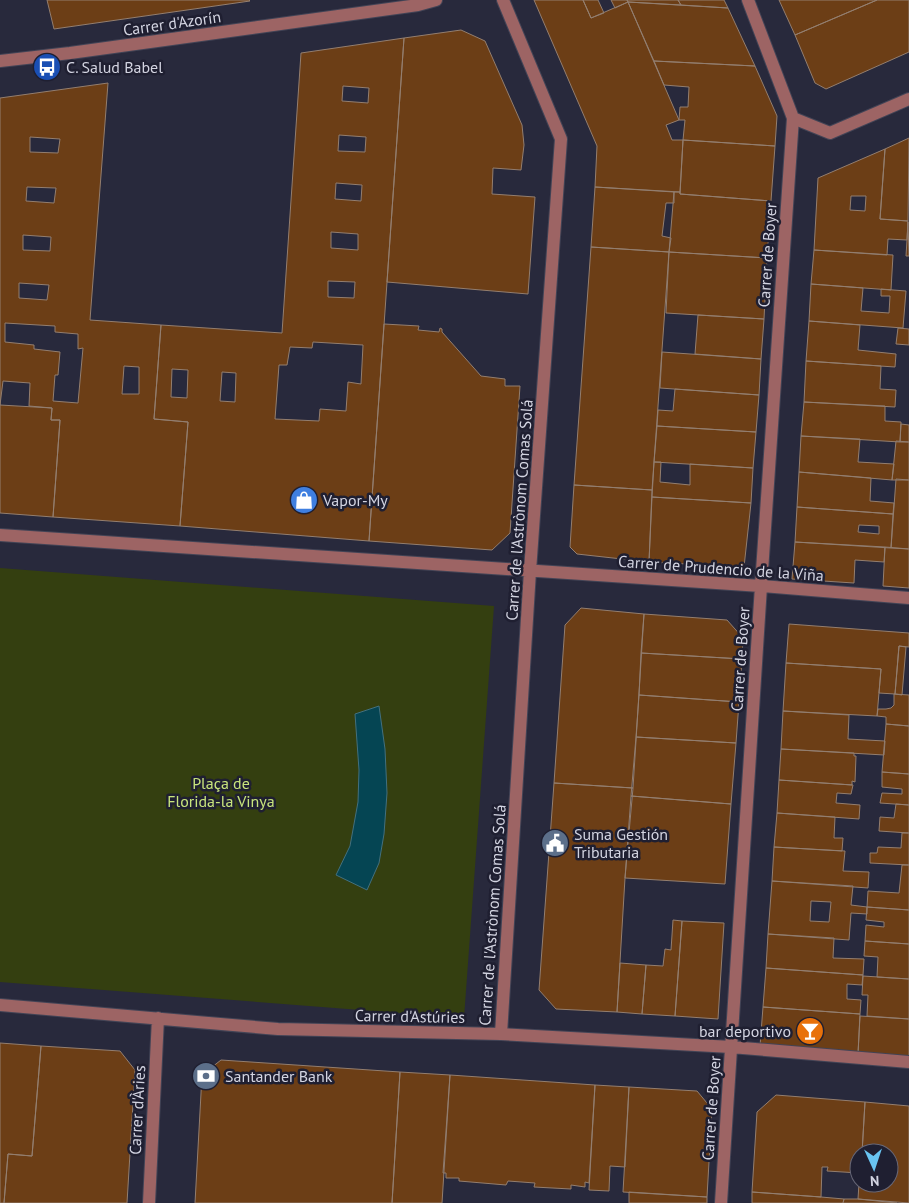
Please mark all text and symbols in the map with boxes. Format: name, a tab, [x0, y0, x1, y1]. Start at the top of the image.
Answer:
street label: Carrer d'Azorín	[122, 6, 222, 40]
bus stop icon: C. Salud Babel	[32, 52, 62, 82]
place label: C. Salud Babel	[66, 57, 163, 77]
street label: Carrer de Boyer	[753, 201, 781, 308]
street label: Carrer de l'Astrònom Comas Solá	[501, 399, 537, 621]
shop icon: Vapor-My	[289, 485, 319, 515]
place label: Vapor-My	[322, 490, 388, 510]
street label: Carrer de Prudencio de la Viña	[617, 551, 825, 585]
street label: Carrer de Boyer	[726, 605, 754, 712]
park label: Plaça de Florida-la Vinya	[167, 773, 275, 811]
street label: Carrer de l'Astrònom Comas Solá	[474, 804, 510, 1026]
place label: Suma Gestión Tributaria	[574, 824, 668, 862]
public building icon: Suma Gestión Tributaria	[540, 828, 570, 858]
street label: Carrer d'Astúries	[355, 1005, 466, 1027]
bar icon: bar deportivo	[795, 1016, 825, 1046]
place label: bar deportivo	[699, 1021, 791, 1041]
street label: Carrer de Boyer	[697, 1054, 725, 1161]
bank icon: Santander Bank	[191, 1061, 221, 1091]
street label: Carrer d'Àries	[125, 1064, 149, 1155]
place label: Santander Bank	[225, 1066, 333, 1086]
north arrow	[849, 1143, 899, 1193]
text: N	[870, 1172, 880, 1190]

